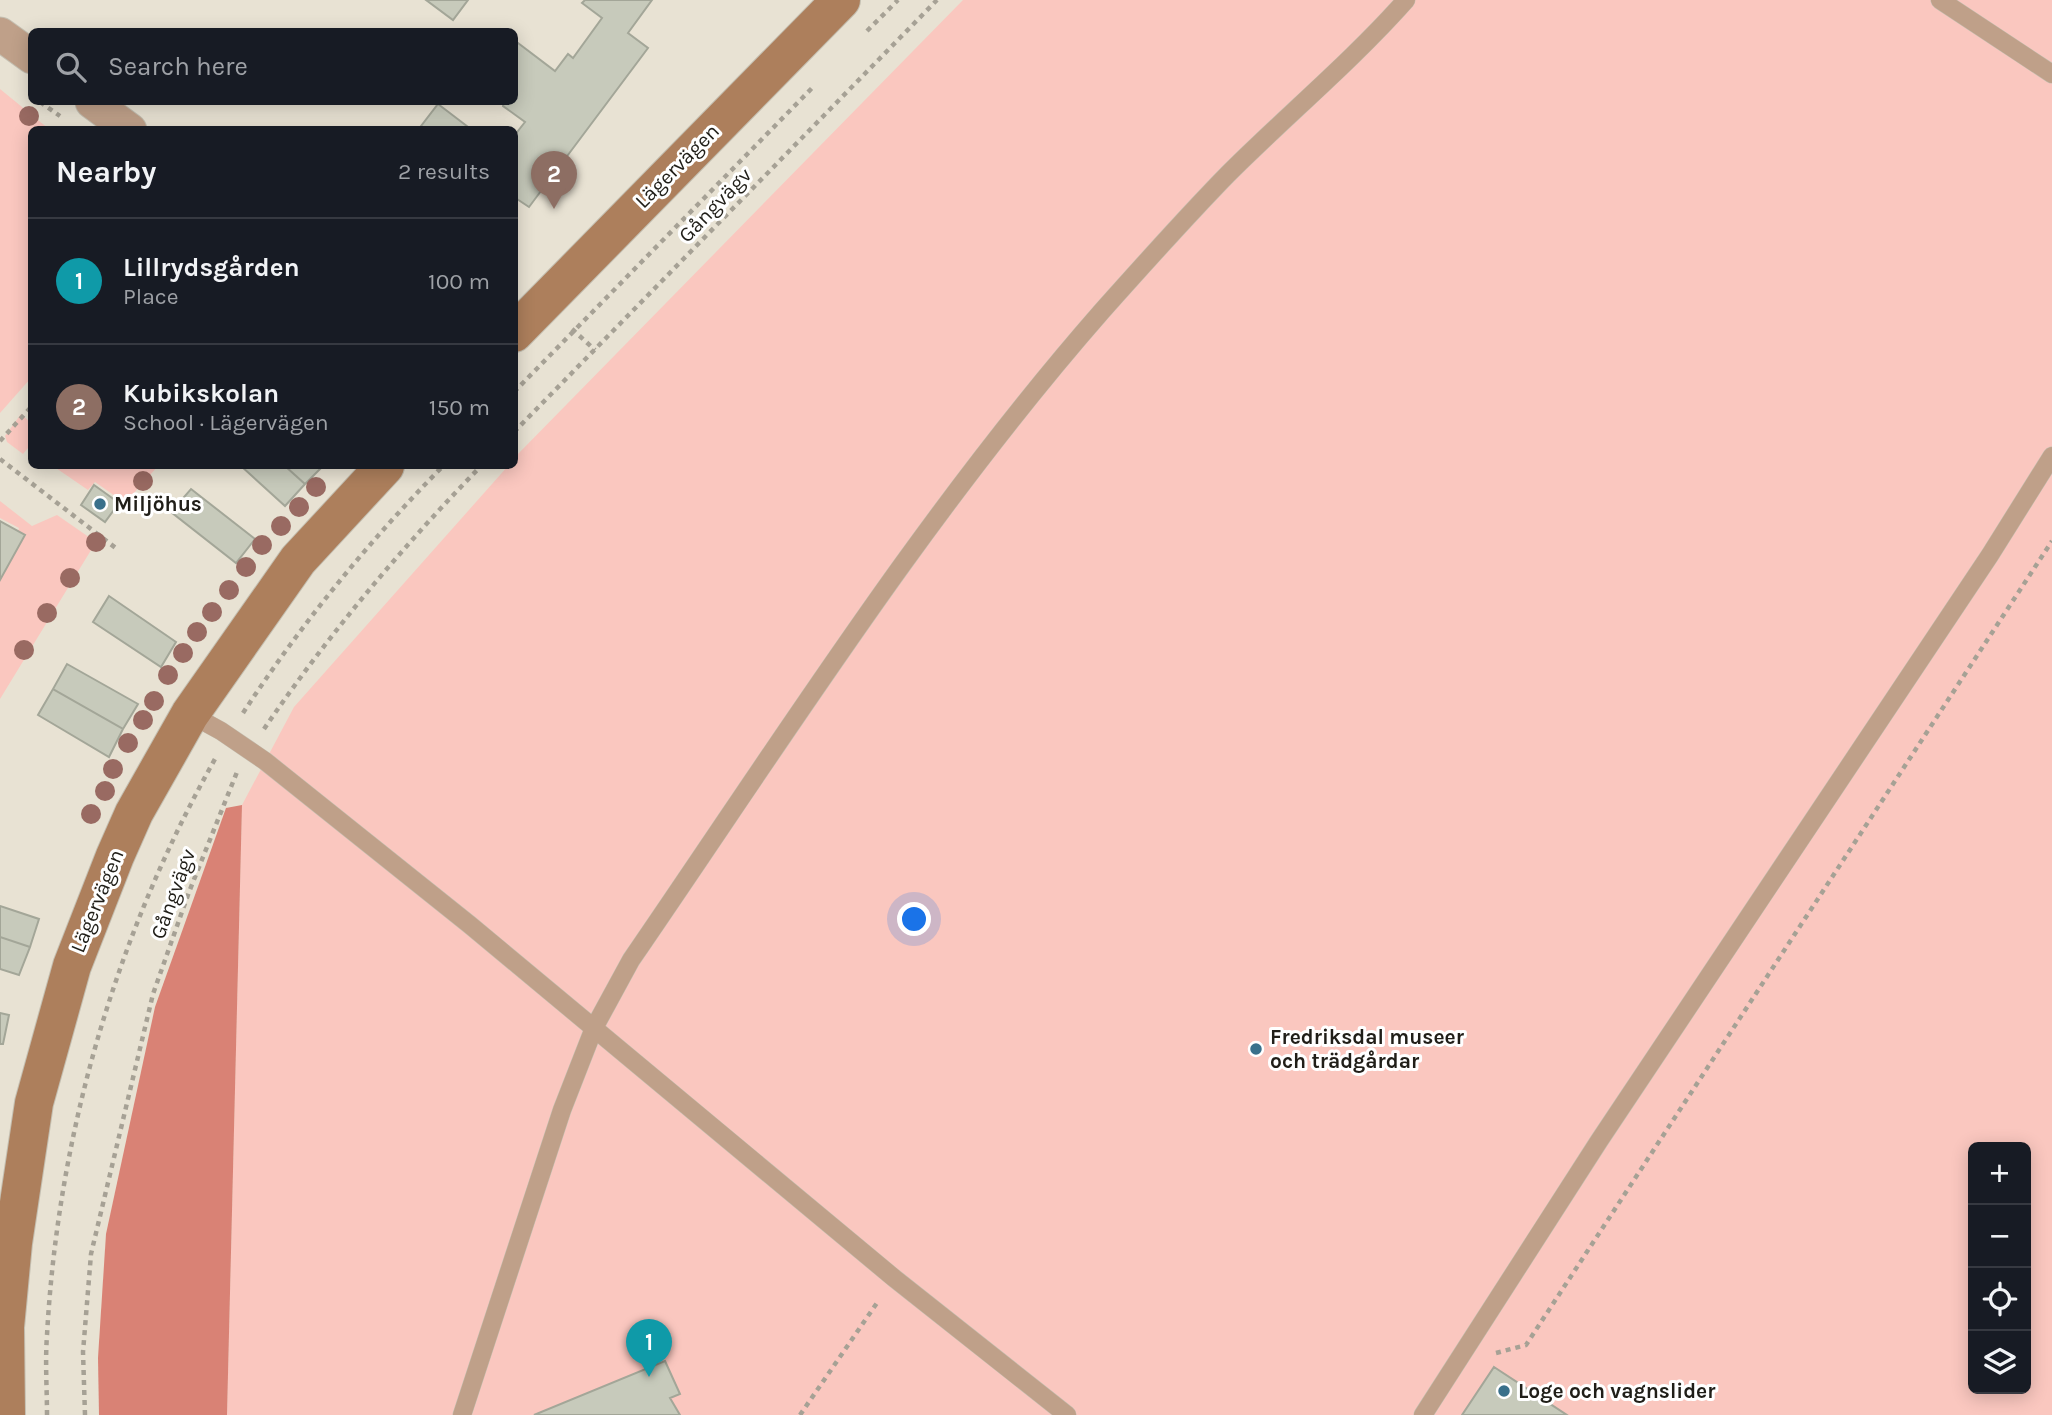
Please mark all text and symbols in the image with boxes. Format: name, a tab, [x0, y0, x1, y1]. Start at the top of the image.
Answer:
search box	[28, 28, 518, 105]
icon: search	[52, 48, 90, 86]
text: Search here	[108, 51, 248, 82]
street label: Lägervägen	[630, 119, 724, 213]
pin: 2	[531, 151, 577, 209]
text: Nearby	[56, 154, 156, 190]
text: 2 results	[398, 158, 490, 185]
street label: Gångvägv	[674, 162, 757, 247]
text: Lillrydsgården	[123, 252, 300, 283]
text: 1	[75, 268, 83, 295]
text: 100 m	[428, 268, 490, 295]
text: Place	[123, 283, 179, 310]
text: Kubikskolan	[123, 378, 279, 409]
text: 2	[72, 394, 86, 421]
text: 150 m	[429, 394, 490, 421]
text: School · Lägervägen	[123, 409, 329, 436]
place label: Miljöhus	[114, 492, 202, 516]
marker: Miljöhus	[92, 496, 108, 512]
street label: Gångvägv	[146, 845, 201, 942]
street label: Lägervägen	[65, 846, 129, 956]
your location	[897, 902, 931, 936]
place label: Fredriksdal museer och trädgårdar	[1270, 1025, 1465, 1073]
marker: Fredriksdal museer och trädgårdar	[1248, 1041, 1264, 1057]
map controls	[1968, 1142, 2031, 1394]
button: +	[1968, 1142, 2031, 1205]
button: −	[1968, 1205, 2031, 1268]
button: locate	[1968, 1268, 2031, 1331]
pin: 1	[626, 1319, 672, 1377]
button: layers	[1968, 1331, 2031, 1394]
place label: Loge och vagnslider	[1518, 1379, 1716, 1403]
marker: Loge och vagnslider	[1496, 1383, 1512, 1399]

